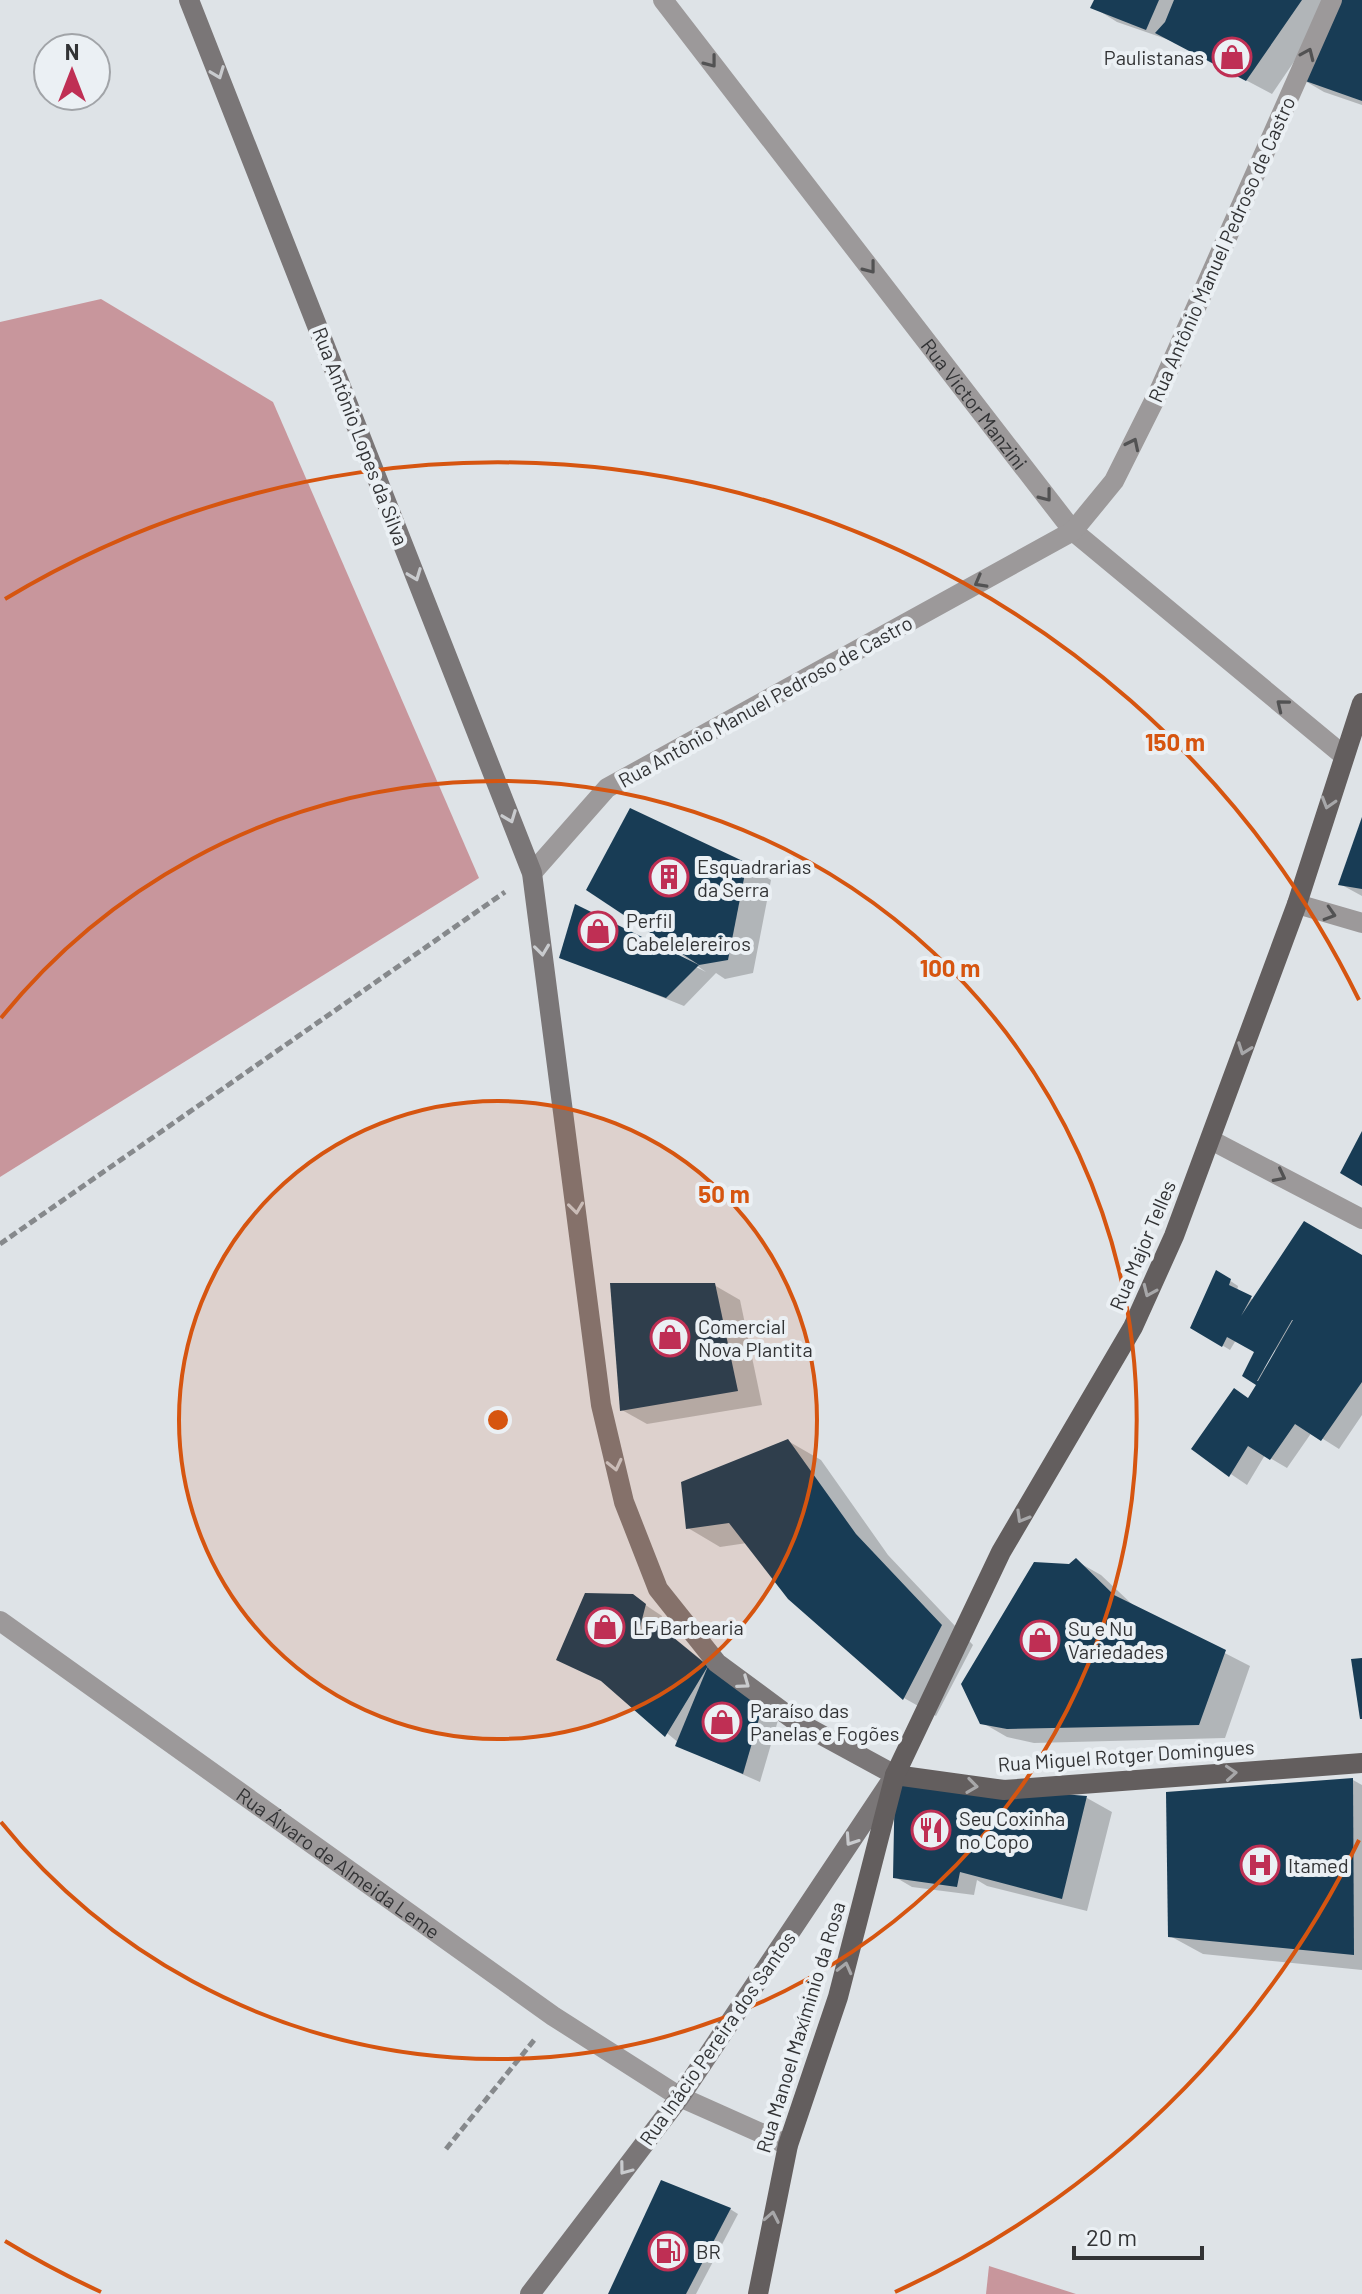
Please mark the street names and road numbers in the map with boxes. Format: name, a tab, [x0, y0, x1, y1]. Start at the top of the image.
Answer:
street label: Rua Antônio Manuel Pedroso de Castro	[1142, 92, 1300, 406]
street label: Rua Antônio Lopes da Silva	[308, 323, 414, 549]
street label: Rua Victor Manzini	[917, 333, 1033, 474]
street label: Rua Antônio Manuel Pedroso de Castro	[614, 610, 916, 792]
street label: Rua Major Telles	[1104, 1176, 1180, 1314]
street label: Rua Miguel Rotger Domingues	[997, 1734, 1255, 1776]
street label: Rua Álvaro de Almeida Leme	[232, 1782, 445, 1944]
street label: Rua Manoel Maxíminio da Rosa	[750, 1899, 850, 2155]
street label: Rua Inácio Pereira dos Santos	[634, 1926, 800, 2150]

